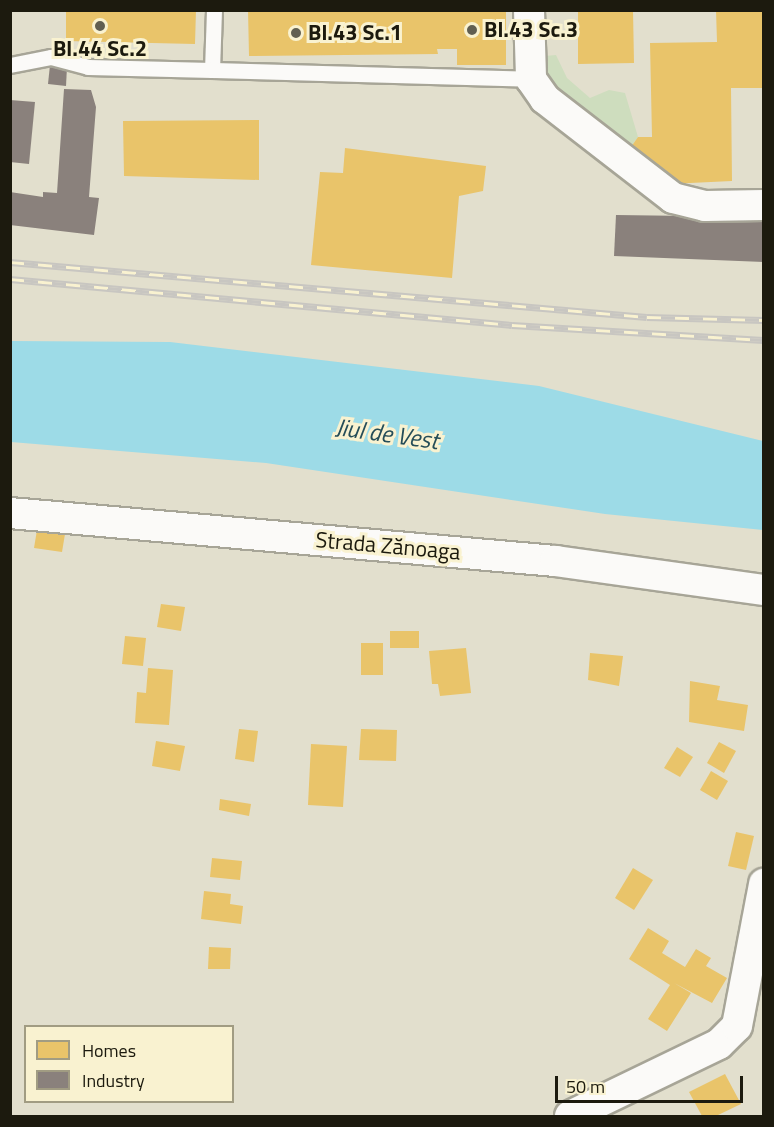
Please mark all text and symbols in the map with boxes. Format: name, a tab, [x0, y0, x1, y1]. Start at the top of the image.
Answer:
place label: Bl.43 Sc.3	[484, 17, 578, 43]
marker: Bl.44 Sc.2	[93, 19, 107, 33]
place label: Bl.43 Sc.1	[308, 20, 402, 46]
marker: Bl.43 Sc.3	[465, 23, 479, 37]
marker: Bl.43 Sc.1	[289, 26, 303, 40]
place label: Bl.44 Sc.2	[53, 36, 147, 62]
water label: Jiul de Vest	[334, 413, 440, 455]
street label: Strada Zănoaga	[315, 527, 461, 565]
legend	[24, 1025, 234, 1103]
text: Homes	[82, 1037, 136, 1064]
scale bar	[558, 1064, 746, 1102]
text: Industry	[82, 1067, 145, 1094]
text: 50 m	[566, 1073, 605, 1100]

